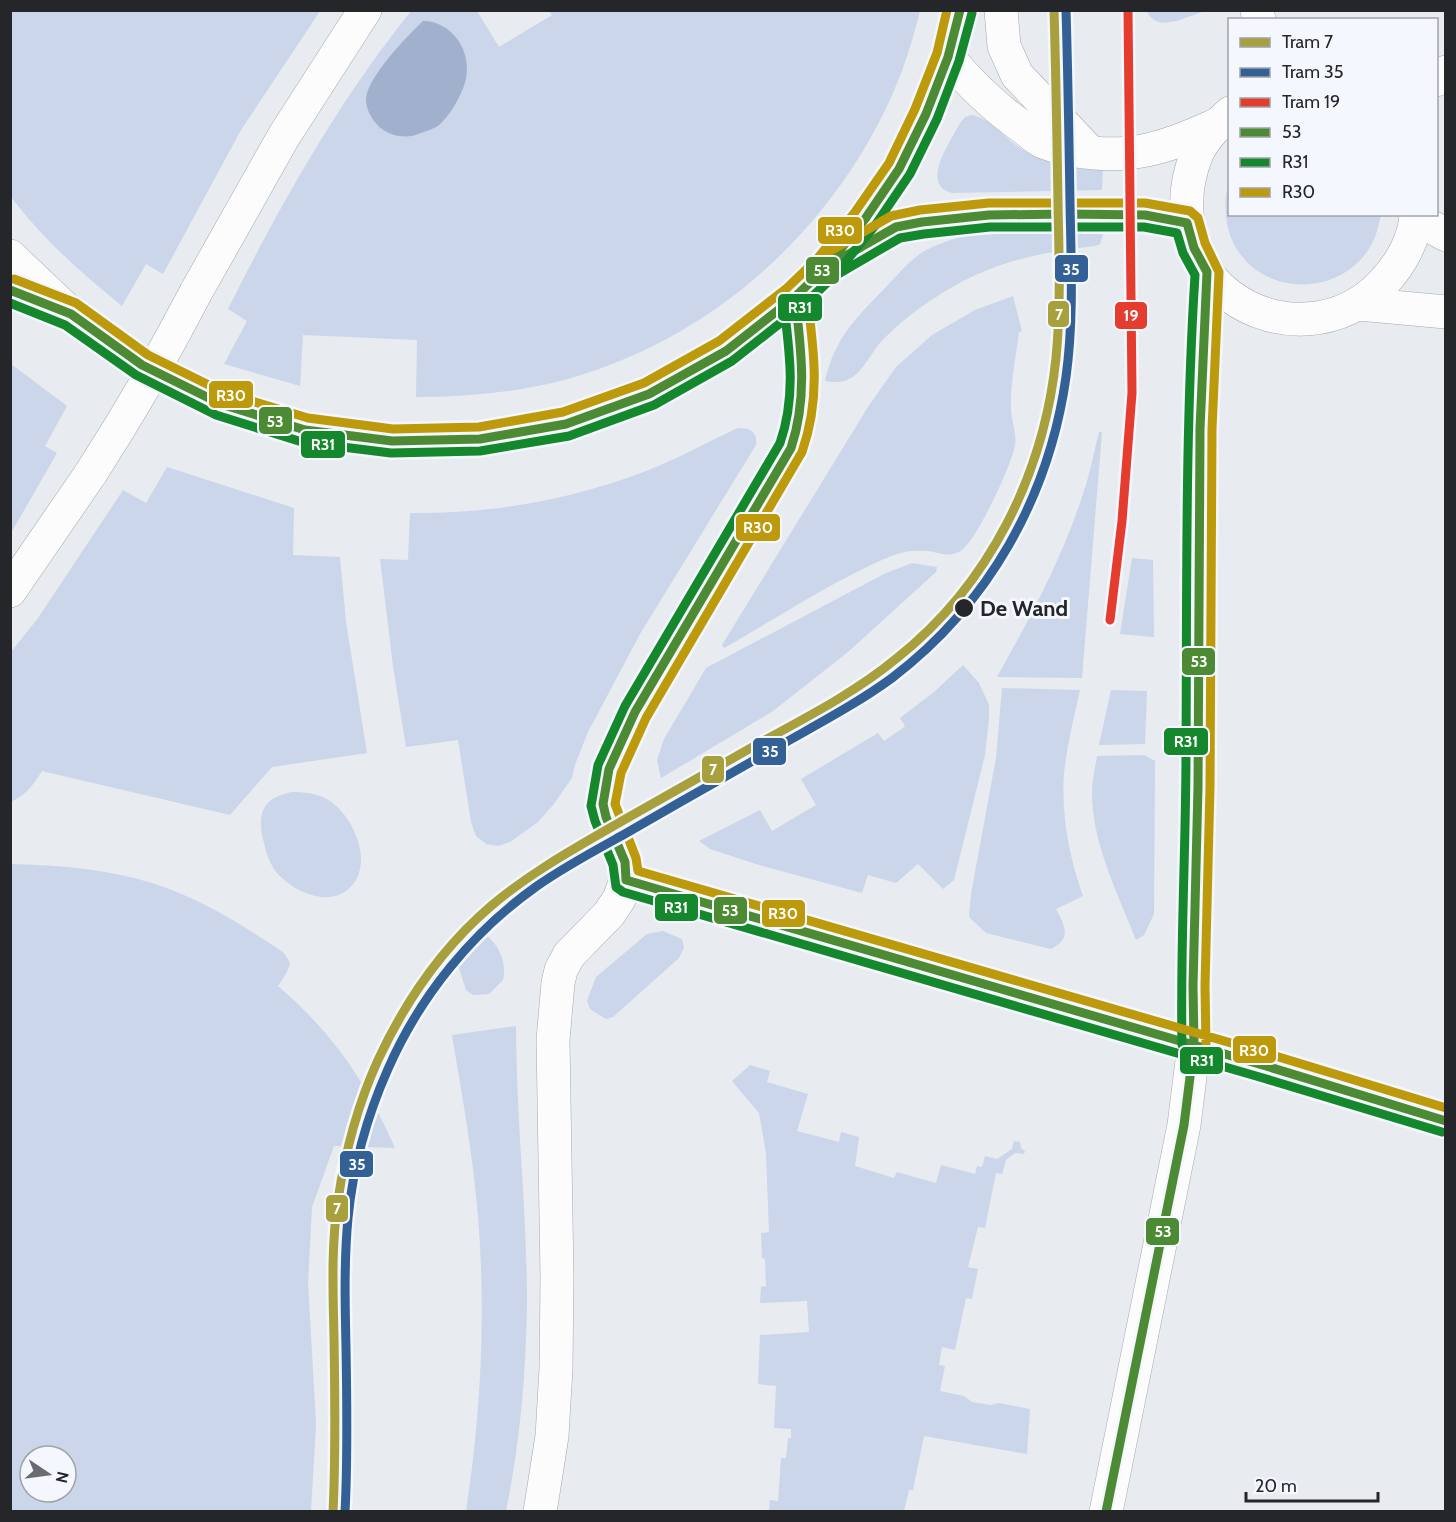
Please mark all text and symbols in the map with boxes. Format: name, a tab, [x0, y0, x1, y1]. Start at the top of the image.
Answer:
legend	[1228, 18, 1438, 216]
text: Tram 7	[1282, 31, 1333, 53]
text: Tram 35	[1282, 61, 1344, 83]
text: Tram 19	[1282, 91, 1340, 113]
text: 53	[1282, 121, 1301, 143]
text: R31	[1282, 151, 1308, 173]
text: R30	[1282, 181, 1315, 203]
line badge: R30	[817, 216, 863, 245]
text: R30	[825, 221, 855, 240]
line badge: 35	[1054, 254, 1089, 283]
line badge: 53	[805, 256, 840, 285]
text: 35	[1062, 260, 1080, 279]
text: 53	[813, 261, 831, 280]
line badge: R31	[777, 293, 823, 322]
text: R31	[788, 298, 812, 317]
line badge: 7	[1047, 300, 1070, 328]
line badge: 19	[1114, 301, 1148, 330]
text: 7	[1055, 305, 1064, 324]
text: 19	[1124, 306, 1138, 325]
line badge: R30	[208, 380, 254, 409]
text: R30	[216, 386, 246, 405]
line badge: 53	[258, 406, 293, 435]
text: 53	[266, 412, 284, 431]
line badge: R31	[300, 430, 346, 459]
text: R31	[311, 435, 335, 454]
line badge: R30	[735, 513, 781, 542]
text: R30	[743, 518, 773, 537]
place label: De Wand	[980, 595, 1068, 622]
marker: De Wand	[953, 597, 975, 619]
line badge: 53	[1181, 647, 1216, 676]
text: 53	[1190, 652, 1208, 671]
line badge: R31	[1163, 727, 1209, 756]
text: R31	[1174, 732, 1198, 751]
line badge: 35	[752, 737, 787, 766]
text: 35	[761, 742, 779, 761]
line badge: 7	[701, 755, 725, 784]
text: 7	[709, 760, 718, 779]
line badge: R31	[654, 893, 699, 922]
line badge: 53	[713, 896, 748, 925]
text: R31	[664, 898, 688, 917]
line badge: R30	[761, 899, 806, 928]
text: 53	[721, 901, 739, 920]
text: R30	[768, 904, 798, 923]
line badge: R30	[1232, 1035, 1277, 1064]
text: R30	[1239, 1041, 1269, 1060]
line badge: R31	[1179, 1046, 1224, 1075]
text: R31	[1190, 1051, 1214, 1070]
line badge: 35	[339, 1150, 374, 1178]
text: 35	[348, 1155, 366, 1174]
line badge: 7	[325, 1194, 349, 1223]
text: 7	[333, 1199, 342, 1218]
line badge: 53	[1145, 1217, 1180, 1246]
text: 53	[1154, 1222, 1172, 1241]
north arrow	[18, 1444, 78, 1504]
scale bar	[1246, 1465, 1378, 1503]
text: N	[52, 1470, 73, 1485]
text: 20 m	[1255, 1475, 1297, 1497]

